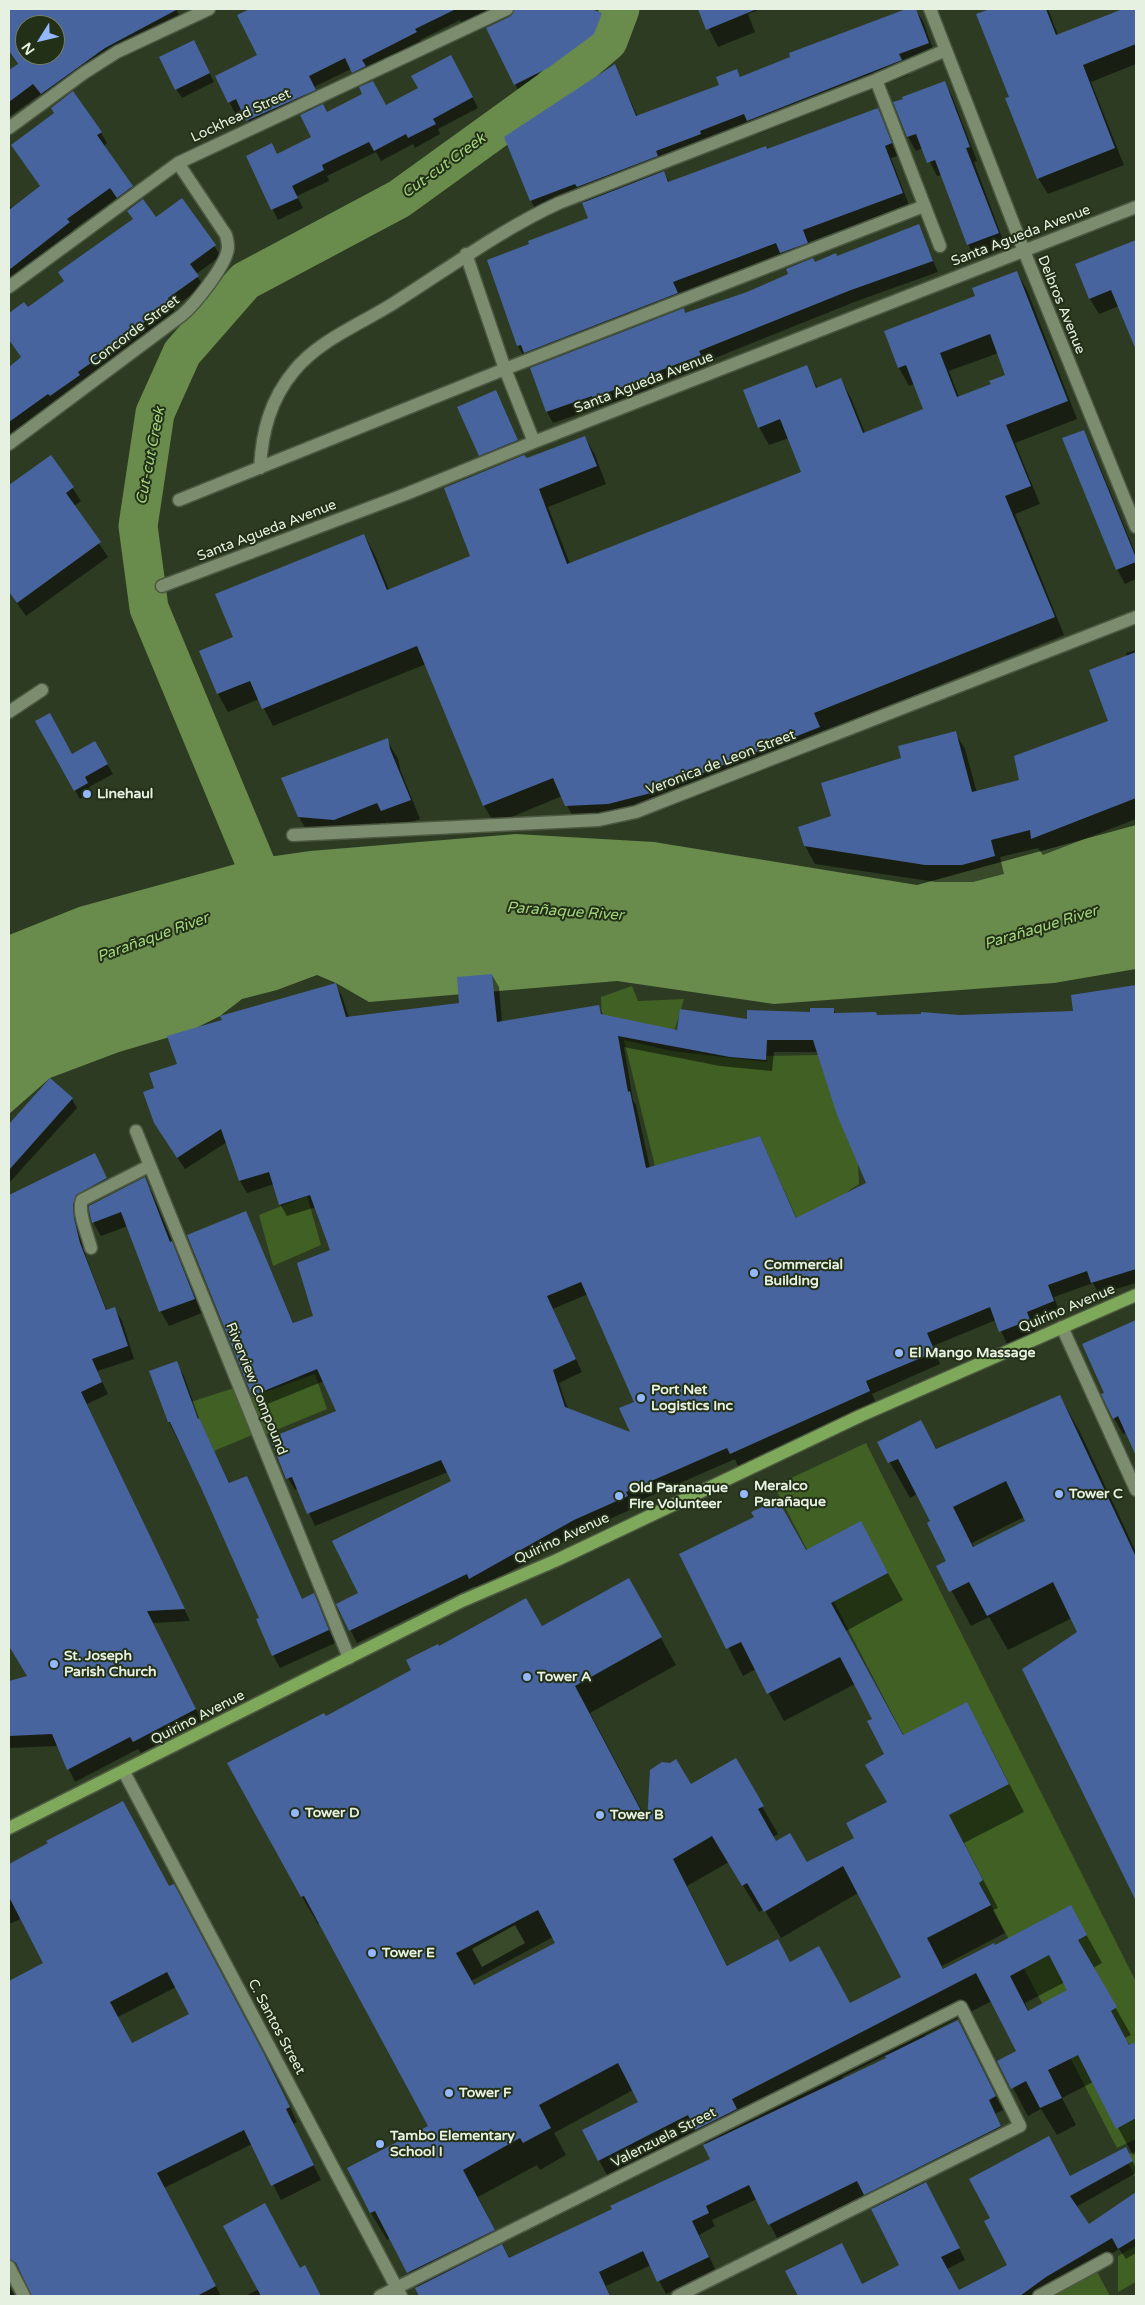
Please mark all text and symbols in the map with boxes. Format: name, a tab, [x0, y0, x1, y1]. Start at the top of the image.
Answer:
north arrow	[15, 15, 65, 65]
text: N	[18, 39, 38, 58]
street label: Lockhead Street	[188, 85, 294, 147]
water label: Cut-cut Creek	[399, 130, 489, 202]
street label: Santa Agueda Avenue	[949, 202, 1093, 270]
street label: Delbros Avenue	[1034, 253, 1088, 357]
street label: Concorde Street	[87, 292, 183, 370]
street label: Santa Agueda Avenue	[572, 349, 716, 417]
water label: Cut-cut Creek	[133, 406, 169, 506]
street label: Santa Agueda Avenue	[195, 497, 339, 565]
street label: Veronica de Leon Street	[644, 727, 798, 799]
place label: Linehaul	[97, 786, 153, 802]
marker: Linehaul	[81, 788, 93, 800]
water label: Parañaque River	[506, 899, 624, 925]
water label: Parañaque River	[982, 902, 1100, 954]
water label: Parañaque River	[95, 909, 211, 967]
place label: Commercial Building	[764, 1257, 843, 1290]
marker: Commercial Building	[748, 1267, 760, 1279]
street label: Quirino Avenue	[1016, 1281, 1118, 1337]
street label: Riverview Compound	[222, 1320, 290, 1458]
place label: El Mango Massage	[909, 1345, 1035, 1361]
marker: El Mango Massage	[893, 1347, 905, 1359]
place label: Port Net Logistics Inc	[651, 1382, 733, 1414]
marker: Port Net Logistics Inc	[635, 1392, 647, 1404]
place label: Meralco Parañaque	[754, 1478, 826, 1510]
place label: Old Paranaque Fire Volunteer	[629, 1480, 728, 1512]
place label: Tower C	[1069, 1486, 1123, 1502]
marker: Meralco Parañaque	[738, 1488, 750, 1500]
marker: Tower C	[1053, 1488, 1065, 1500]
marker: Old Paranaque Fire Volunteer	[613, 1490, 625, 1502]
street label: Quirino Avenue	[512, 1510, 612, 1568]
place label: St. Joseph Parish Church	[64, 1648, 157, 1680]
marker: St. Joseph Parish Church	[48, 1658, 60, 1670]
place label: Tower A	[537, 1669, 591, 1685]
marker: Tower A	[521, 1671, 533, 1683]
street label: Quirino Avenue	[148, 1687, 248, 1749]
place label: Tower D	[305, 1805, 359, 1821]
marker: Tower D	[289, 1807, 301, 1819]
place label: Tower B	[610, 1807, 664, 1823]
marker: Tower B	[594, 1809, 606, 1821]
place label: Tower E	[382, 1945, 435, 1961]
marker: Tower E	[366, 1947, 378, 1959]
street label: C. Santos Street	[244, 1976, 308, 2078]
place label: Tower F	[459, 2085, 511, 2101]
marker: Tower F	[443, 2087, 455, 2099]
street label: Valenzuela Street	[609, 2104, 719, 2172]
place label: Tambo Elementary School I	[390, 2128, 515, 2160]
marker: Tambo Elementary School I	[374, 2138, 386, 2150]

